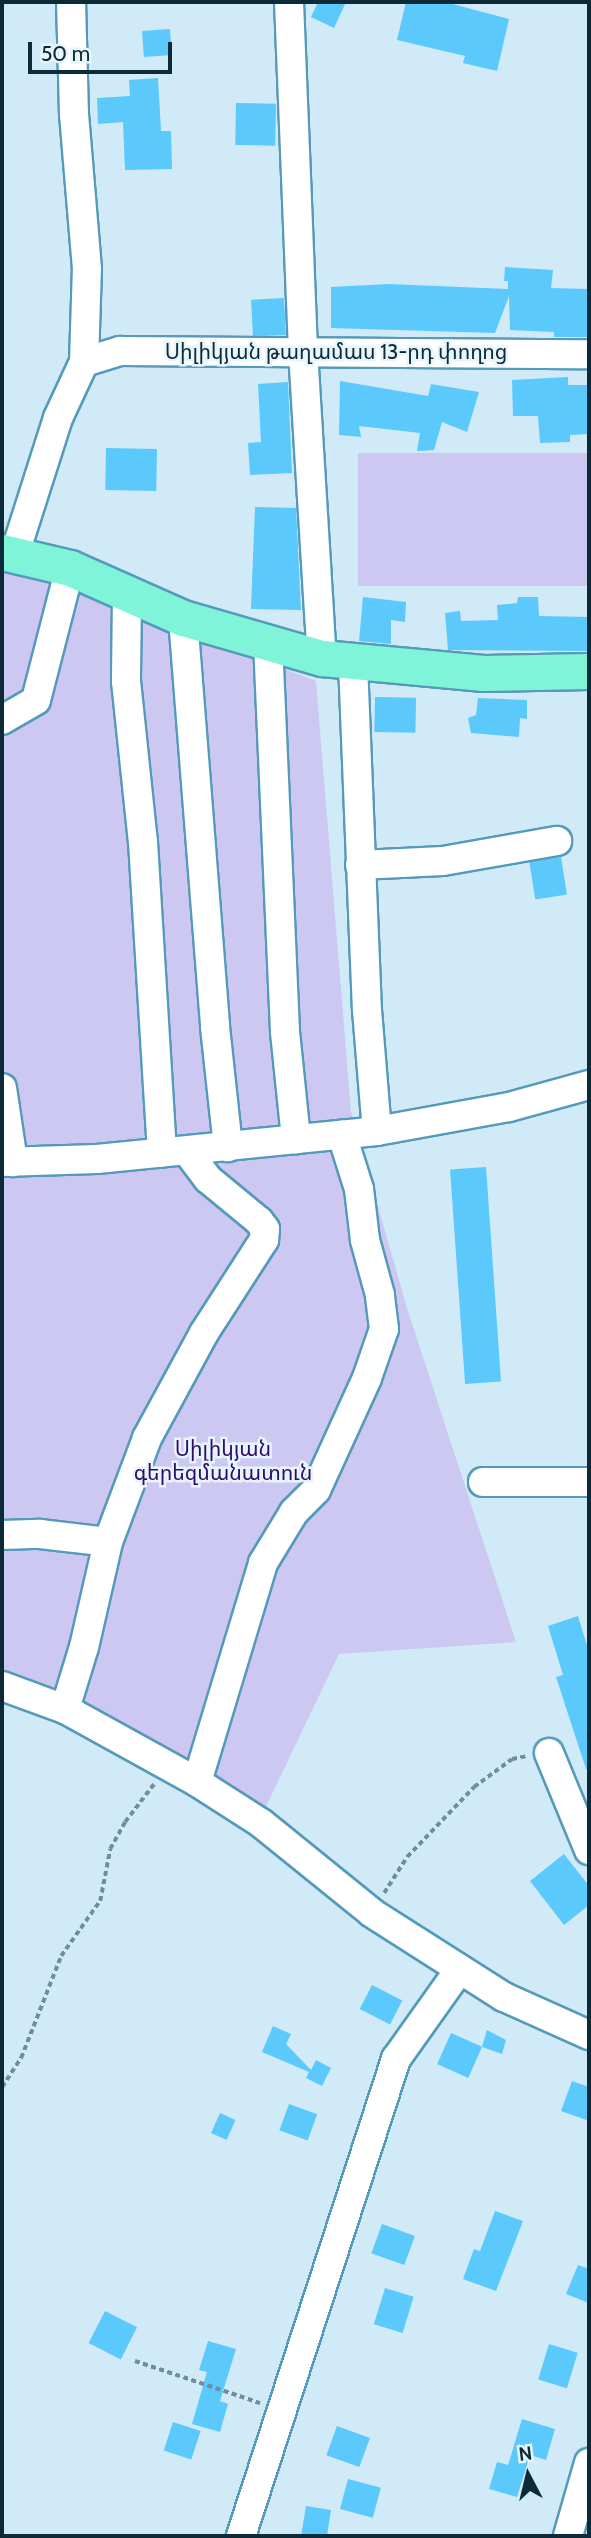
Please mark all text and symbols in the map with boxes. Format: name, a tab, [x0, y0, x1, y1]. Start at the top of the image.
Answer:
scale bar	[32, 28, 175, 72]
text: 50 m	[41, 41, 90, 66]
street label: Սիլիկյան թաղամաս 13-րդ փողոց	[165, 339, 507, 365]
park label: Սիլիկյան գերեզմանատուն	[134, 1436, 312, 1486]
north arrow	[493, 2440, 563, 2510]
text: N	[517, 2441, 533, 2466]

